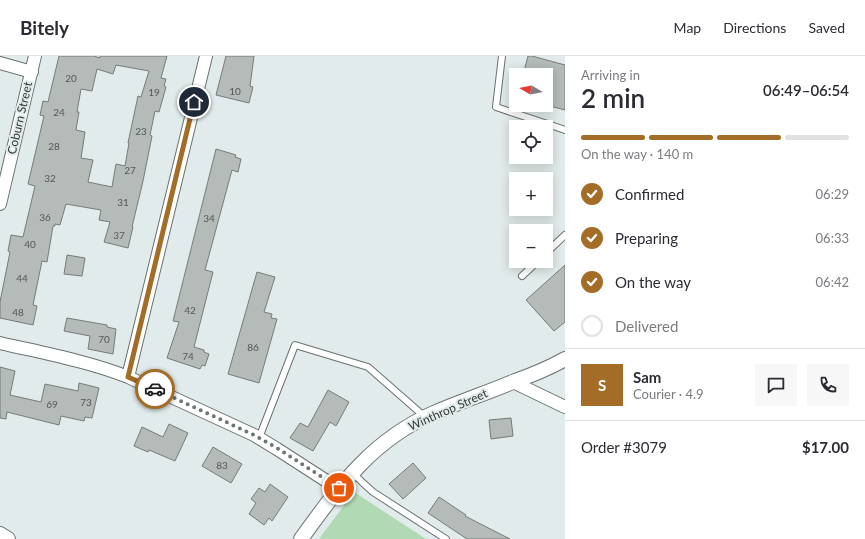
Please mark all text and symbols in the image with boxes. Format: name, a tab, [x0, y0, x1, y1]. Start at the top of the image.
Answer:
text: Bitely	[20, 16, 69, 39]
text: Map	[674, 19, 701, 36]
text: Directions	[723, 19, 786, 36]
text: Saved	[808, 19, 845, 36]
text: Arriving in	[581, 67, 640, 83]
north arrow	[509, 68, 553, 112]
map controls	[509, 68, 553, 268]
house number: 20	[65, 72, 77, 84]
street label: Coburn Street	[4, 80, 35, 156]
text: 06:49–06:54	[763, 81, 849, 99]
text: 2 min	[581, 82, 645, 114]
pin	[177, 85, 211, 119]
house number: 10	[229, 85, 241, 97]
house number: 19	[148, 86, 160, 98]
icon: home	[183, 91, 205, 113]
house number: 24	[53, 106, 65, 118]
button: locate	[509, 120, 553, 164]
house number: 23	[135, 125, 147, 137]
house number: 28	[48, 140, 60, 152]
text: On the way · 140 m	[581, 146, 693, 162]
house number: 27	[124, 164, 136, 176]
house number: 32	[44, 172, 56, 184]
button: +	[509, 172, 553, 216]
icon: check	[581, 183, 603, 205]
text: Confirmed	[615, 185, 684, 203]
text: 06:29	[816, 186, 849, 202]
house number: 31	[117, 196, 129, 208]
house number: 36	[39, 211, 51, 223]
house number: 34	[203, 212, 215, 224]
button: −	[509, 224, 553, 268]
icon: check	[581, 227, 603, 249]
house number: 37	[113, 229, 125, 241]
text: Preparing	[615, 229, 678, 247]
text: 06:33	[816, 230, 849, 246]
house number: 40	[24, 238, 36, 250]
icon: check	[581, 271, 603, 293]
house number: 44	[16, 272, 28, 284]
text: On the way	[615, 273, 691, 291]
text: 06:42	[816, 274, 849, 290]
house number: 42	[184, 304, 196, 316]
house number: 48	[12, 306, 24, 318]
text: Delivered	[615, 317, 678, 335]
house number: 70	[98, 333, 110, 345]
house number: 86	[247, 341, 259, 353]
house number: 74	[182, 350, 194, 362]
button: chat	[755, 364, 797, 406]
button: phone	[807, 364, 849, 406]
text: Sam	[633, 368, 661, 386]
courier	[135, 369, 175, 409]
text: S	[598, 376, 606, 394]
icon: car	[144, 378, 166, 400]
street label: Winthrop Street	[406, 385, 490, 434]
text: Courier · 4.9	[633, 386, 704, 402]
house number: 73	[80, 396, 92, 408]
house number: 69	[46, 398, 58, 410]
text: Order #3079	[581, 438, 667, 456]
text: $17.00	[802, 438, 849, 456]
house number: 83	[216, 459, 228, 471]
pin	[322, 471, 356, 505]
icon: bag	[328, 477, 350, 499]

